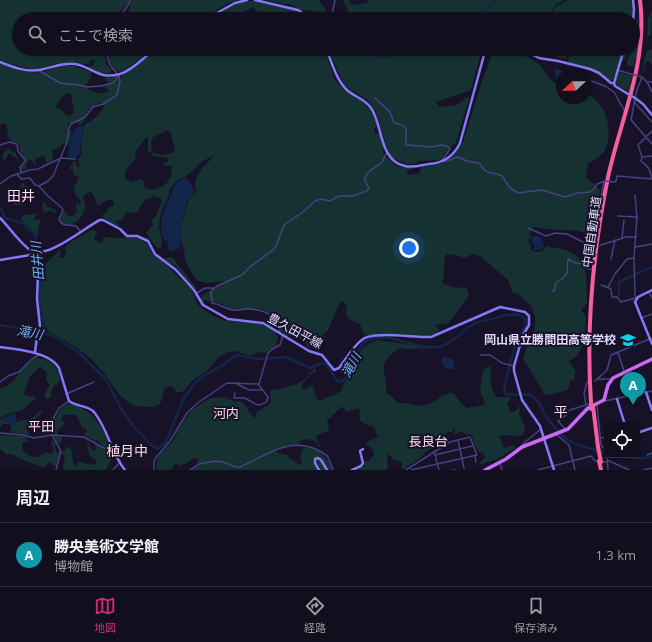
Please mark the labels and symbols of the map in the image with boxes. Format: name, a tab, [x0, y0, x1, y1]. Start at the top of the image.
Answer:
north arrow	[556, 68, 592, 104]
district label: 田井	[7, 186, 35, 205]
street label: 中国自動車道	[578, 195, 605, 269]
your location	[399, 238, 419, 258]
water label: 田井川	[26, 239, 48, 281]
street label: 豊久田平線	[265, 309, 326, 352]
water label: 滝川	[16, 321, 46, 344]
place label: 岡山県立勝間田高等学校	[484, 331, 616, 348]
school or university icon: 岡山県立勝間田高等学校	[619, 331, 637, 349]
water label: 滝川	[337, 348, 366, 381]
pin: A	[620, 372, 646, 405]
district label: 平	[554, 402, 568, 421]
district label: 河内	[213, 404, 239, 422]
district label: 平田	[28, 417, 54, 435]
district label: 長良台	[408, 432, 448, 450]
district label: 植月中	[106, 441, 148, 460]

